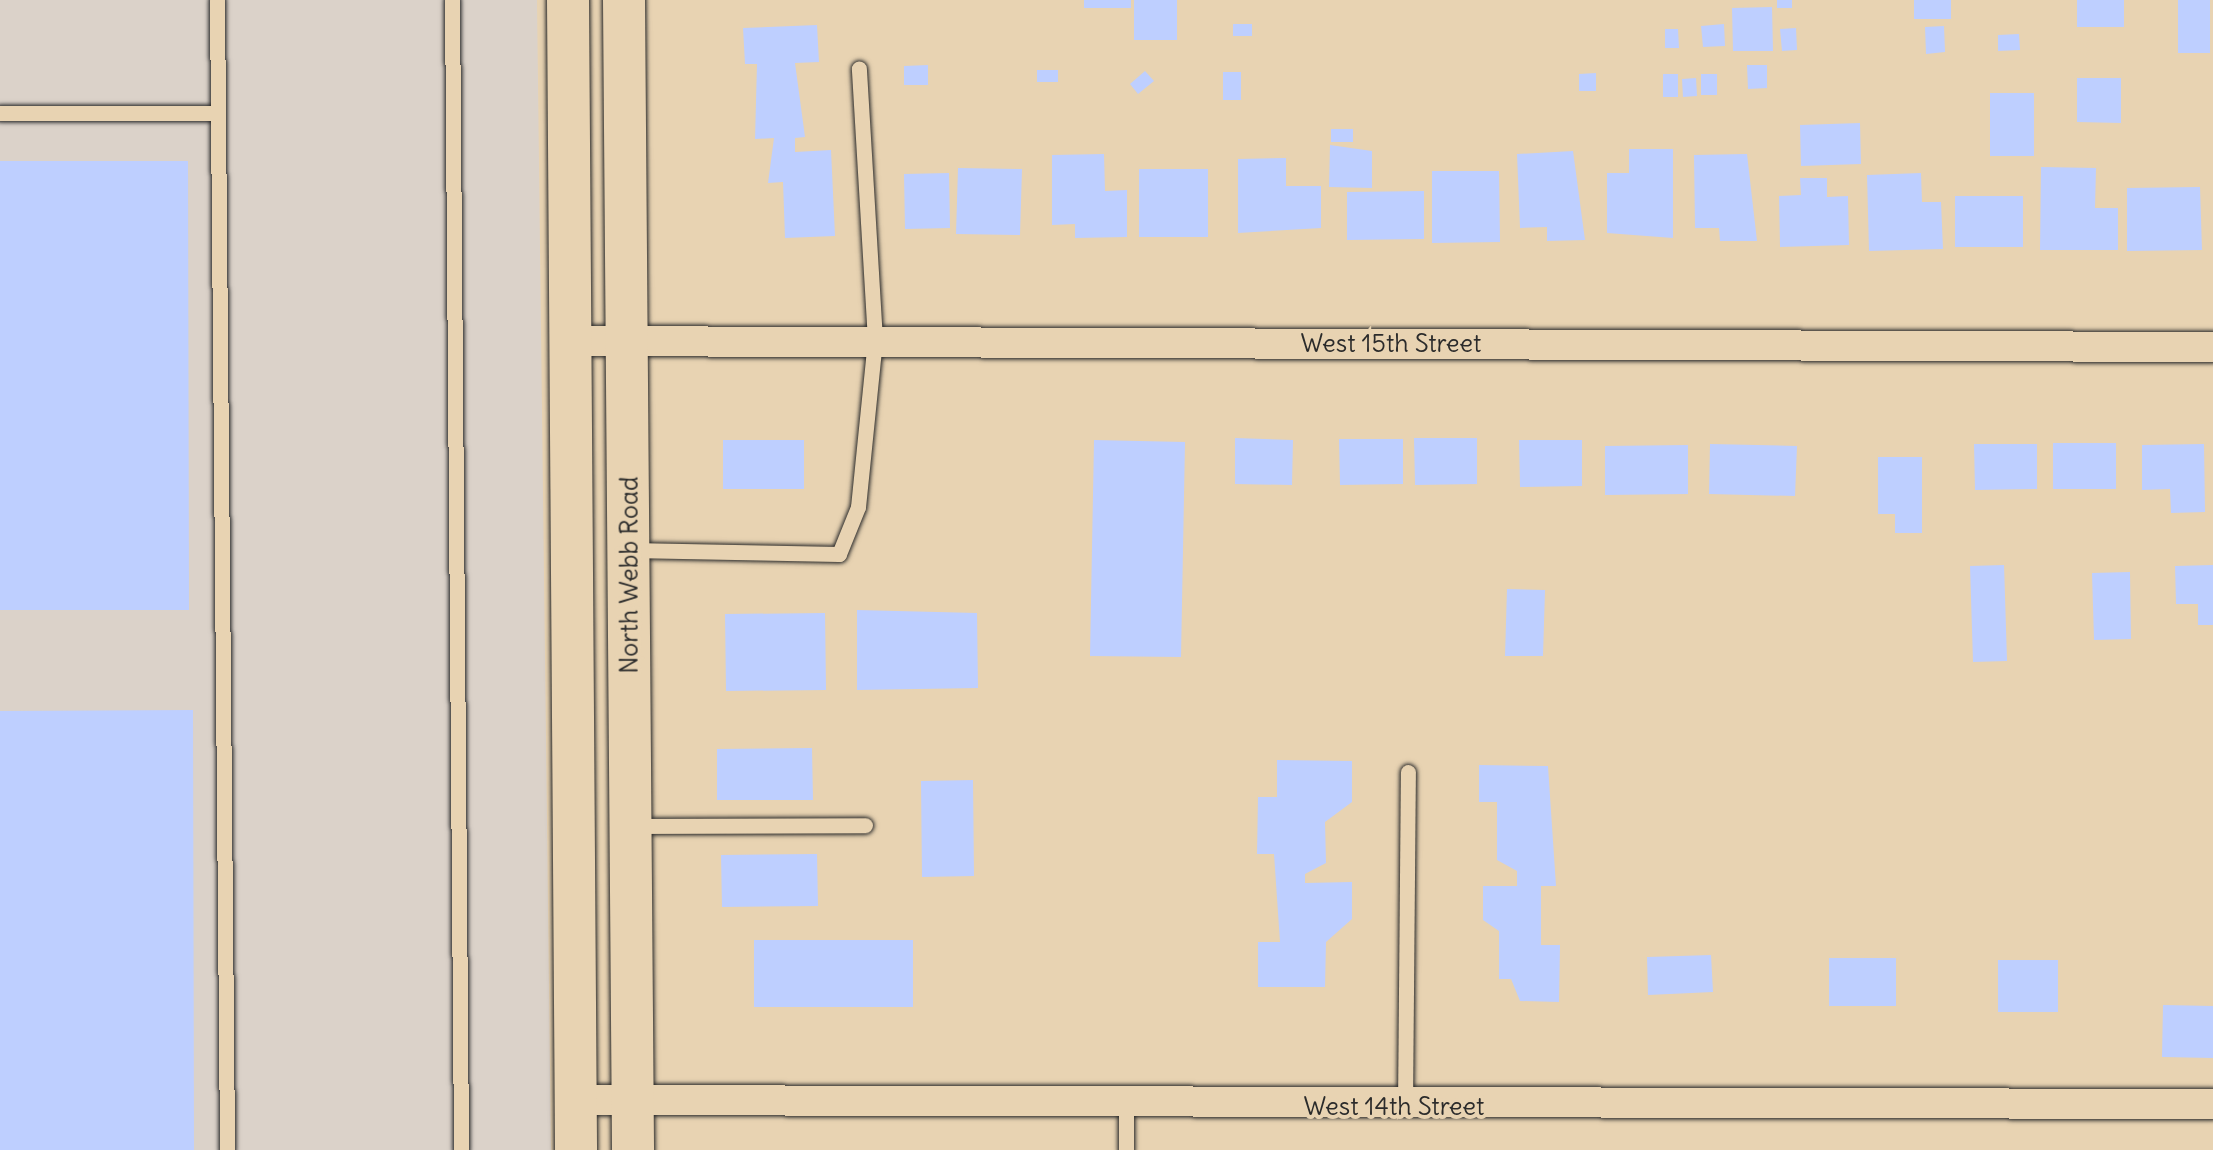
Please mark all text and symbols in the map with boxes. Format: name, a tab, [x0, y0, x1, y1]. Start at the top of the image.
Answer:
street label: West 15th Street	[1301, 328, 1481, 358]
street label: North Webb Road	[614, 476, 644, 674]
street label: West 14th Street	[1304, 1091, 1484, 1121]

